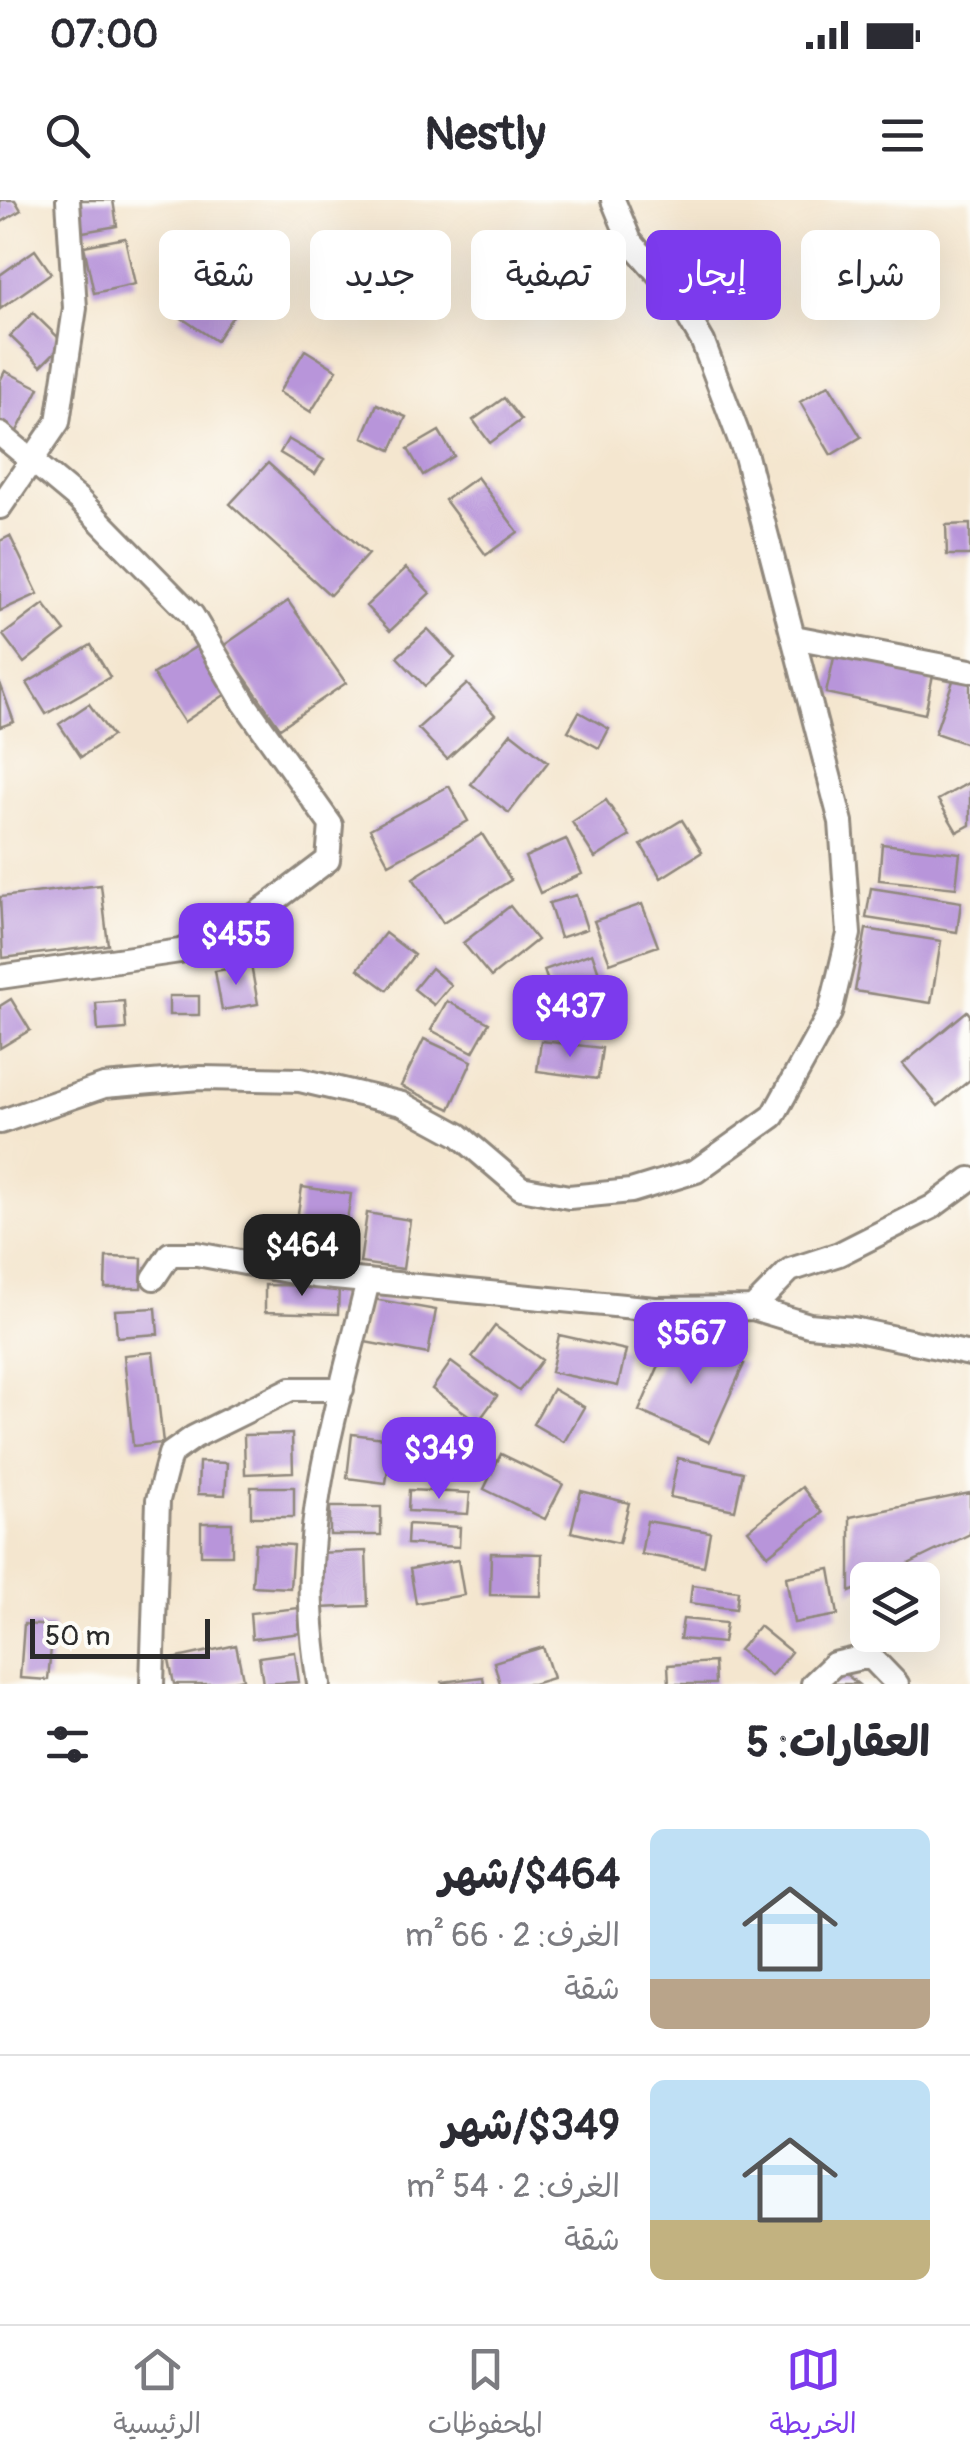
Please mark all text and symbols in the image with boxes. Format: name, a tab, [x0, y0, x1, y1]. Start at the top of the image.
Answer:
text: 07:00	[50, 11, 158, 59]
text: Nestly	[425, 107, 545, 163]
icon: search	[40, 108, 95, 163]
icon: menu	[875, 108, 930, 163]
chip: شقة	[159, 230, 290, 320]
chip: جديد	[310, 230, 451, 320]
chip: تصفية	[471, 230, 626, 320]
chip: إيجار	[646, 230, 781, 320]
chip: شراء	[801, 230, 940, 320]
pin: $455	[177, 903, 295, 988]
text: $455	[201, 915, 271, 955]
pin: $437	[511, 975, 629, 1060]
text: $437	[535, 987, 605, 1027]
pin: $464	[243, 1214, 361, 1299]
text: $464	[265, 1226, 339, 1266]
pin: $567	[632, 1302, 750, 1387]
text: $567	[656, 1314, 726, 1354]
pin: $349	[380, 1417, 498, 1502]
text: $349	[404, 1429, 474, 1469]
map controls	[850, 1562, 940, 1652]
button: layers	[850, 1562, 940, 1652]
scale bar	[30, 1614, 210, 1658]
text: 50 m	[45, 1619, 110, 1654]
icon: filters	[40, 1717, 95, 1772]
text: العقارات: 5	[746, 1717, 930, 1769]
text: $464/شهر	[439, 1849, 620, 1901]
icon: home	[730, 1869, 850, 1989]
text: الغرف: 2 · 66 m²	[405, 1916, 620, 1956]
text: شقة	[564, 1969, 620, 2009]
text: $349/شهر	[443, 2100, 620, 2152]
icon: home	[730, 2120, 850, 2240]
text: الغرف: 2 · 54 m²	[406, 2167, 620, 2207]
text: شقة	[564, 2220, 620, 2260]
tab: الرئيسية	[113, 2342, 201, 2448]
tab: المحفوظات	[428, 2342, 543, 2448]
tab: الخريطة	[769, 2342, 857, 2448]

